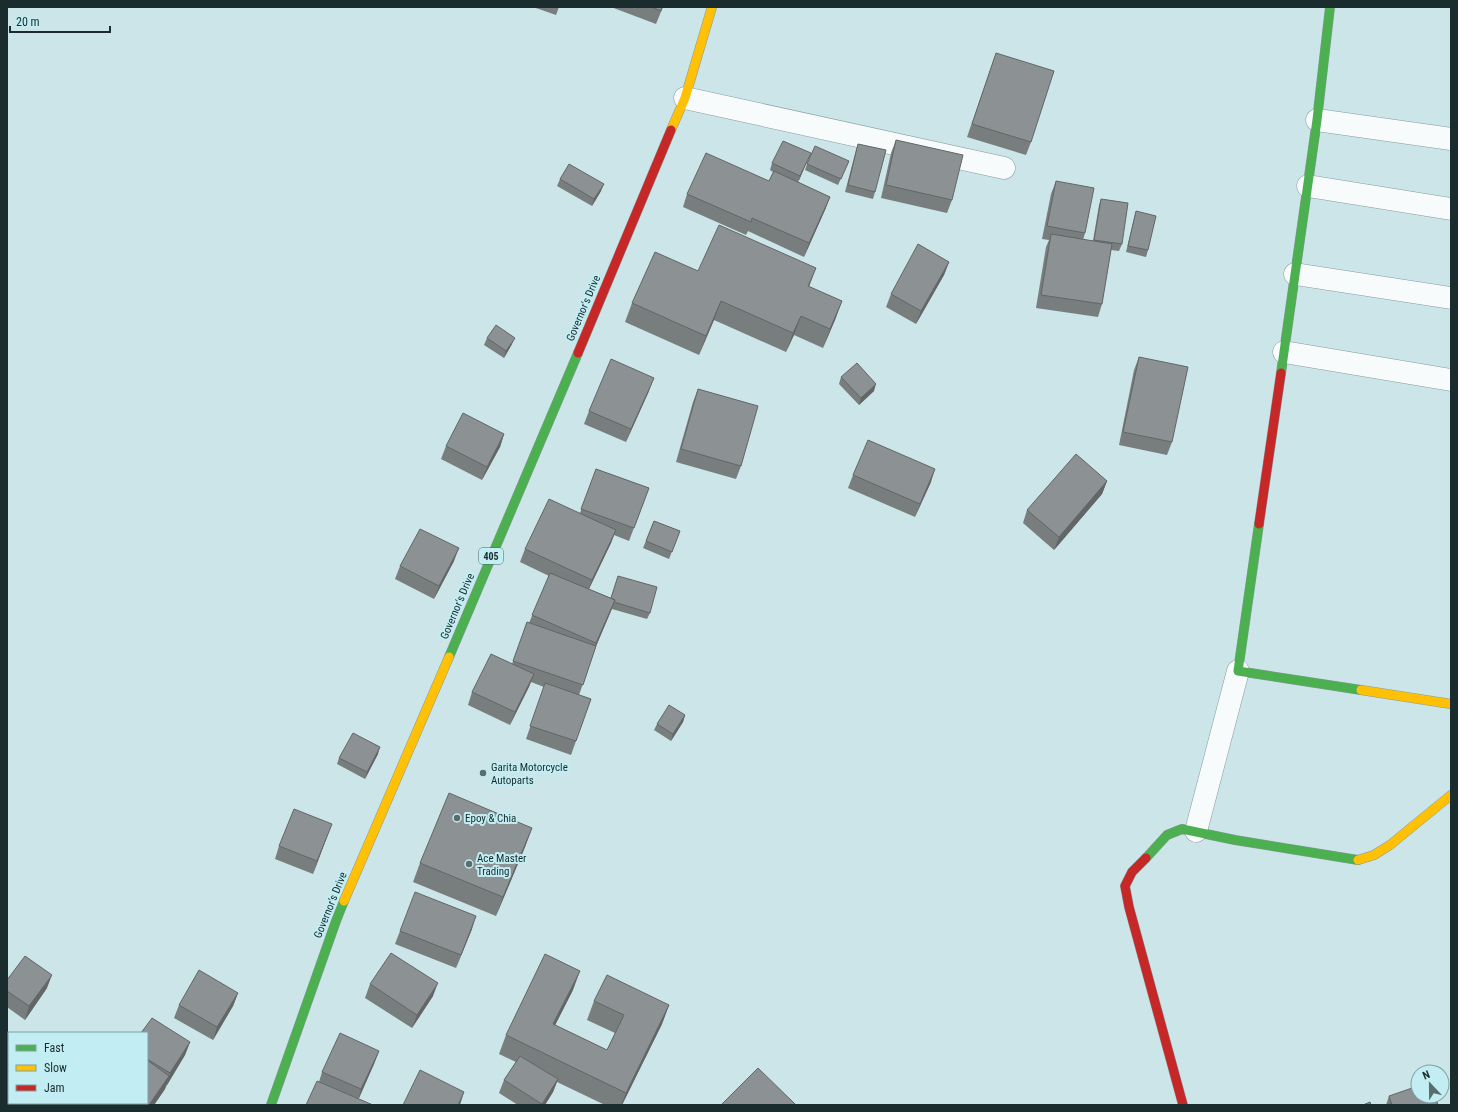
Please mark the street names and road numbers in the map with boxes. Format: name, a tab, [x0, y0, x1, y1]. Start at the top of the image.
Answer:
street label: Governor's Drive	[564, 273, 603, 343]
road number: 405	[479, 548, 503, 564]
street label: Governor's Drive	[438, 571, 477, 641]
street label: Governor's Drive	[311, 870, 350, 940]

